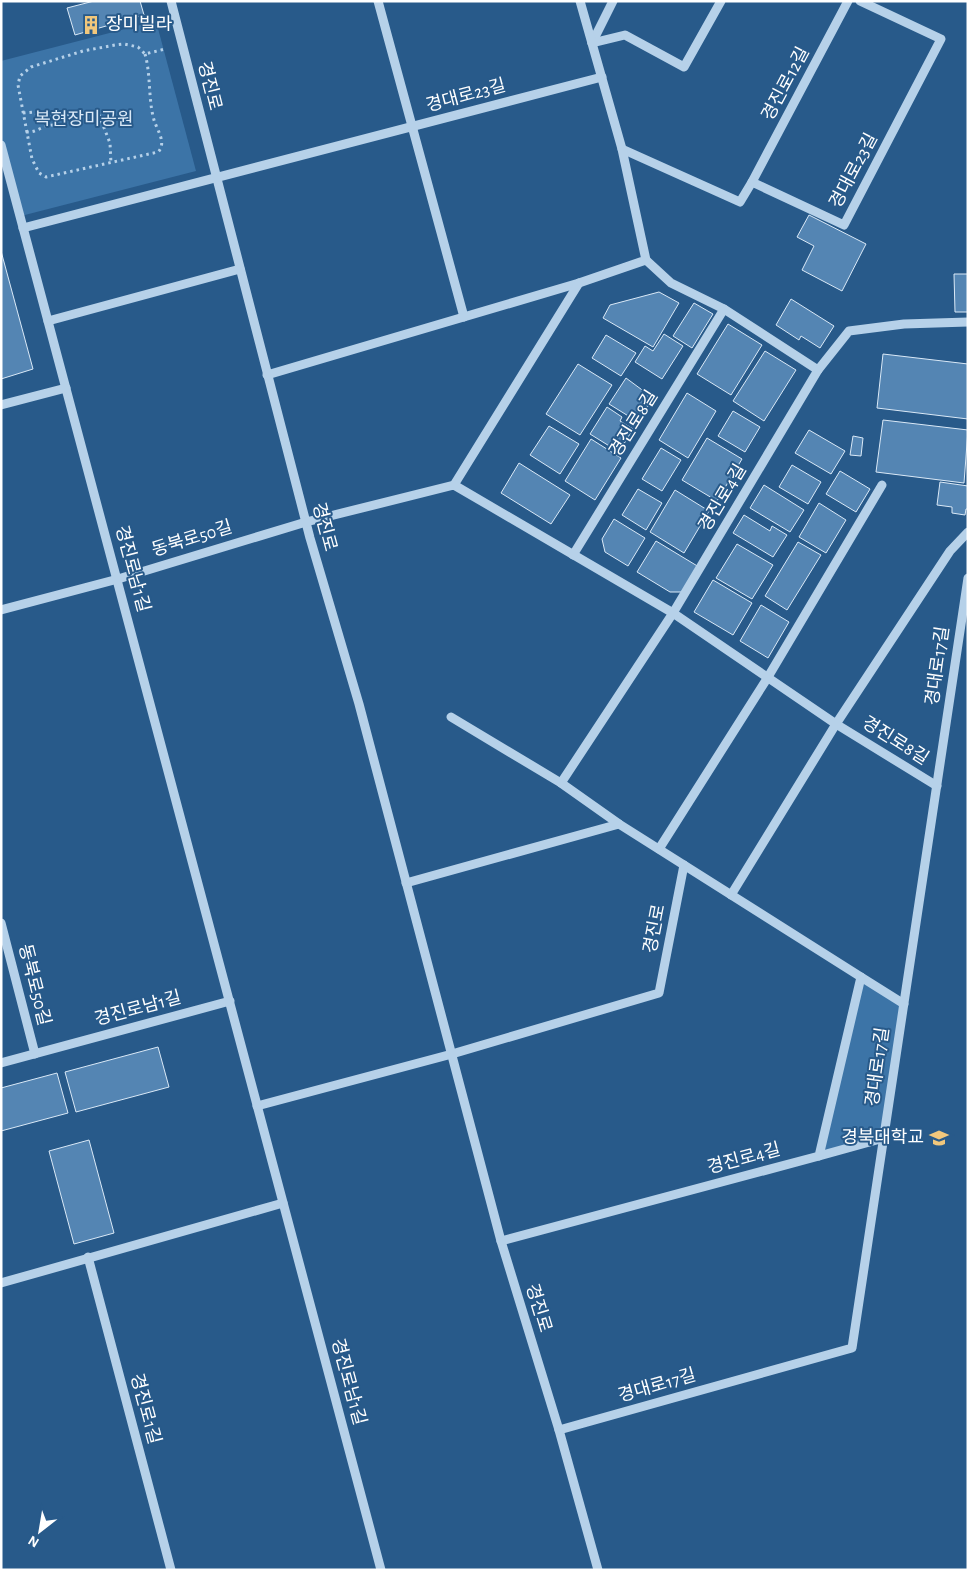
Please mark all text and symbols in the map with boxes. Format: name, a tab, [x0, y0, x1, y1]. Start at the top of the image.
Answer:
building icon: 장미빌라	[80, 14, 102, 36]
place label: 장미빌라	[106, 14, 173, 34]
street label: 경진로12길	[758, 44, 813, 124]
street label: 경진로	[194, 59, 225, 112]
street label: 경대로23길	[424, 76, 508, 115]
park label: 복현장미공원	[34, 109, 134, 129]
street label: 경대로23길	[826, 130, 881, 211]
street label: 경진로8길	[606, 387, 661, 460]
street label: 경진로4길	[695, 461, 750, 535]
street label: 경진로	[309, 500, 340, 553]
street label: 동북로50길	[149, 517, 234, 560]
street label: 경진로남1길	[112, 523, 153, 614]
street label: 경대로17길	[923, 625, 952, 707]
street label: 경진로8길	[859, 713, 932, 768]
street label: 경진로	[640, 903, 669, 955]
street label: 동북로50길	[15, 942, 54, 1028]
street label: 경진로남1길	[92, 988, 183, 1029]
street label: 경대로17길	[863, 1026, 892, 1108]
school or university icon: 경북대학교	[928, 1127, 950, 1149]
place label: 경북대학교	[841, 1128, 924, 1147]
street label: 경진로4길	[705, 1140, 783, 1177]
street label: 경진로	[522, 1281, 555, 1334]
street label: 경진로남1길	[328, 1336, 369, 1427]
street label: 경대로17길	[616, 1365, 698, 1406]
street label: 경진로1길	[127, 1371, 164, 1446]
north arrow	[15, 1506, 65, 1556]
text: N	[26, 1533, 42, 1550]

